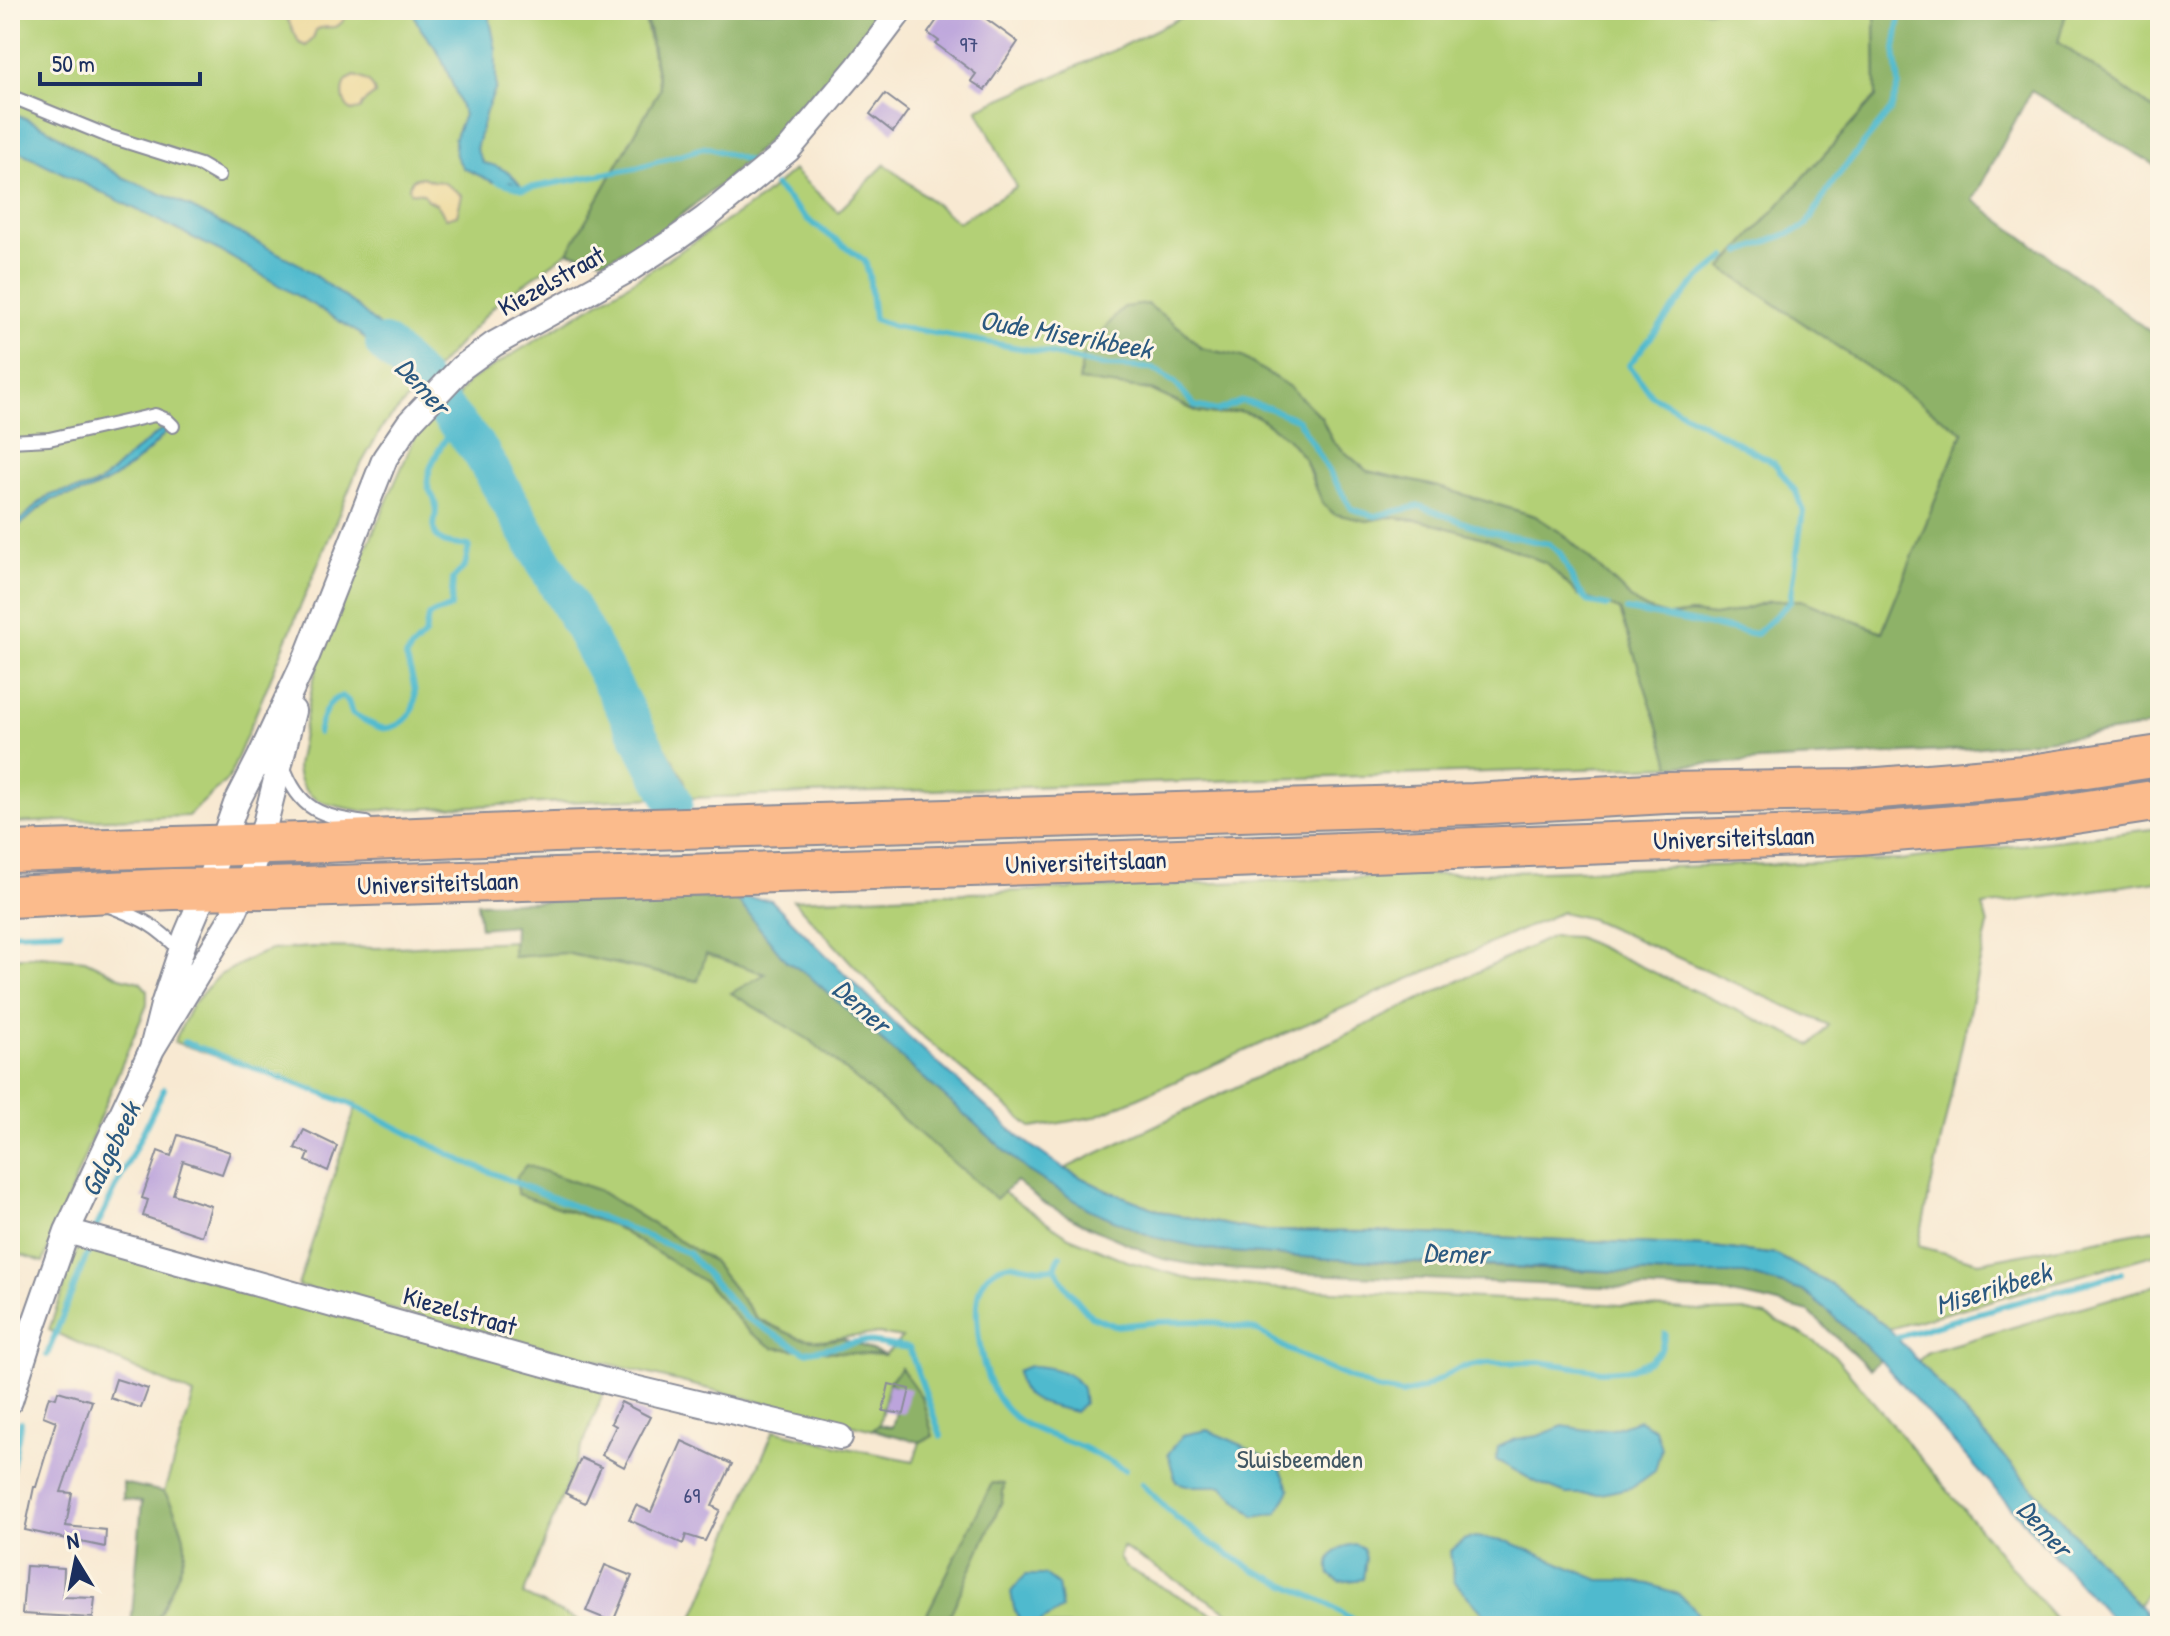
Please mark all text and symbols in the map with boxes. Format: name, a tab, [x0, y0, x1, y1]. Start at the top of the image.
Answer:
house number: 97	[960, 29, 978, 59]
scale bar	[40, 36, 200, 86]
text: 50 m	[52, 47, 95, 79]
street label: Kiezelstraat	[491, 237, 611, 324]
water label: Oude Miserikbeek	[977, 300, 1157, 368]
water label: Demer	[387, 349, 461, 425]
street label: Universiteitslaan	[1653, 817, 1815, 858]
street label: Universiteitslaan	[1005, 841, 1167, 882]
street label: Universiteitslaan	[357, 862, 519, 903]
water label: Demer	[825, 970, 901, 1044]
water label: Galgebeek	[71, 1093, 150, 1203]
water label: Demer	[1423, 1233, 1493, 1273]
water label: Miserikbeek	[1931, 1252, 2058, 1324]
street label: Kiezelstraat	[399, 1278, 522, 1344]
park label: Sluisbeemden	[1237, 1441, 1363, 1476]
house number: 69	[684, 1480, 700, 1510]
water label: Demer	[2009, 1491, 2083, 1567]
north arrow	[36, 1520, 116, 1600]
text: N	[64, 1524, 81, 1556]

